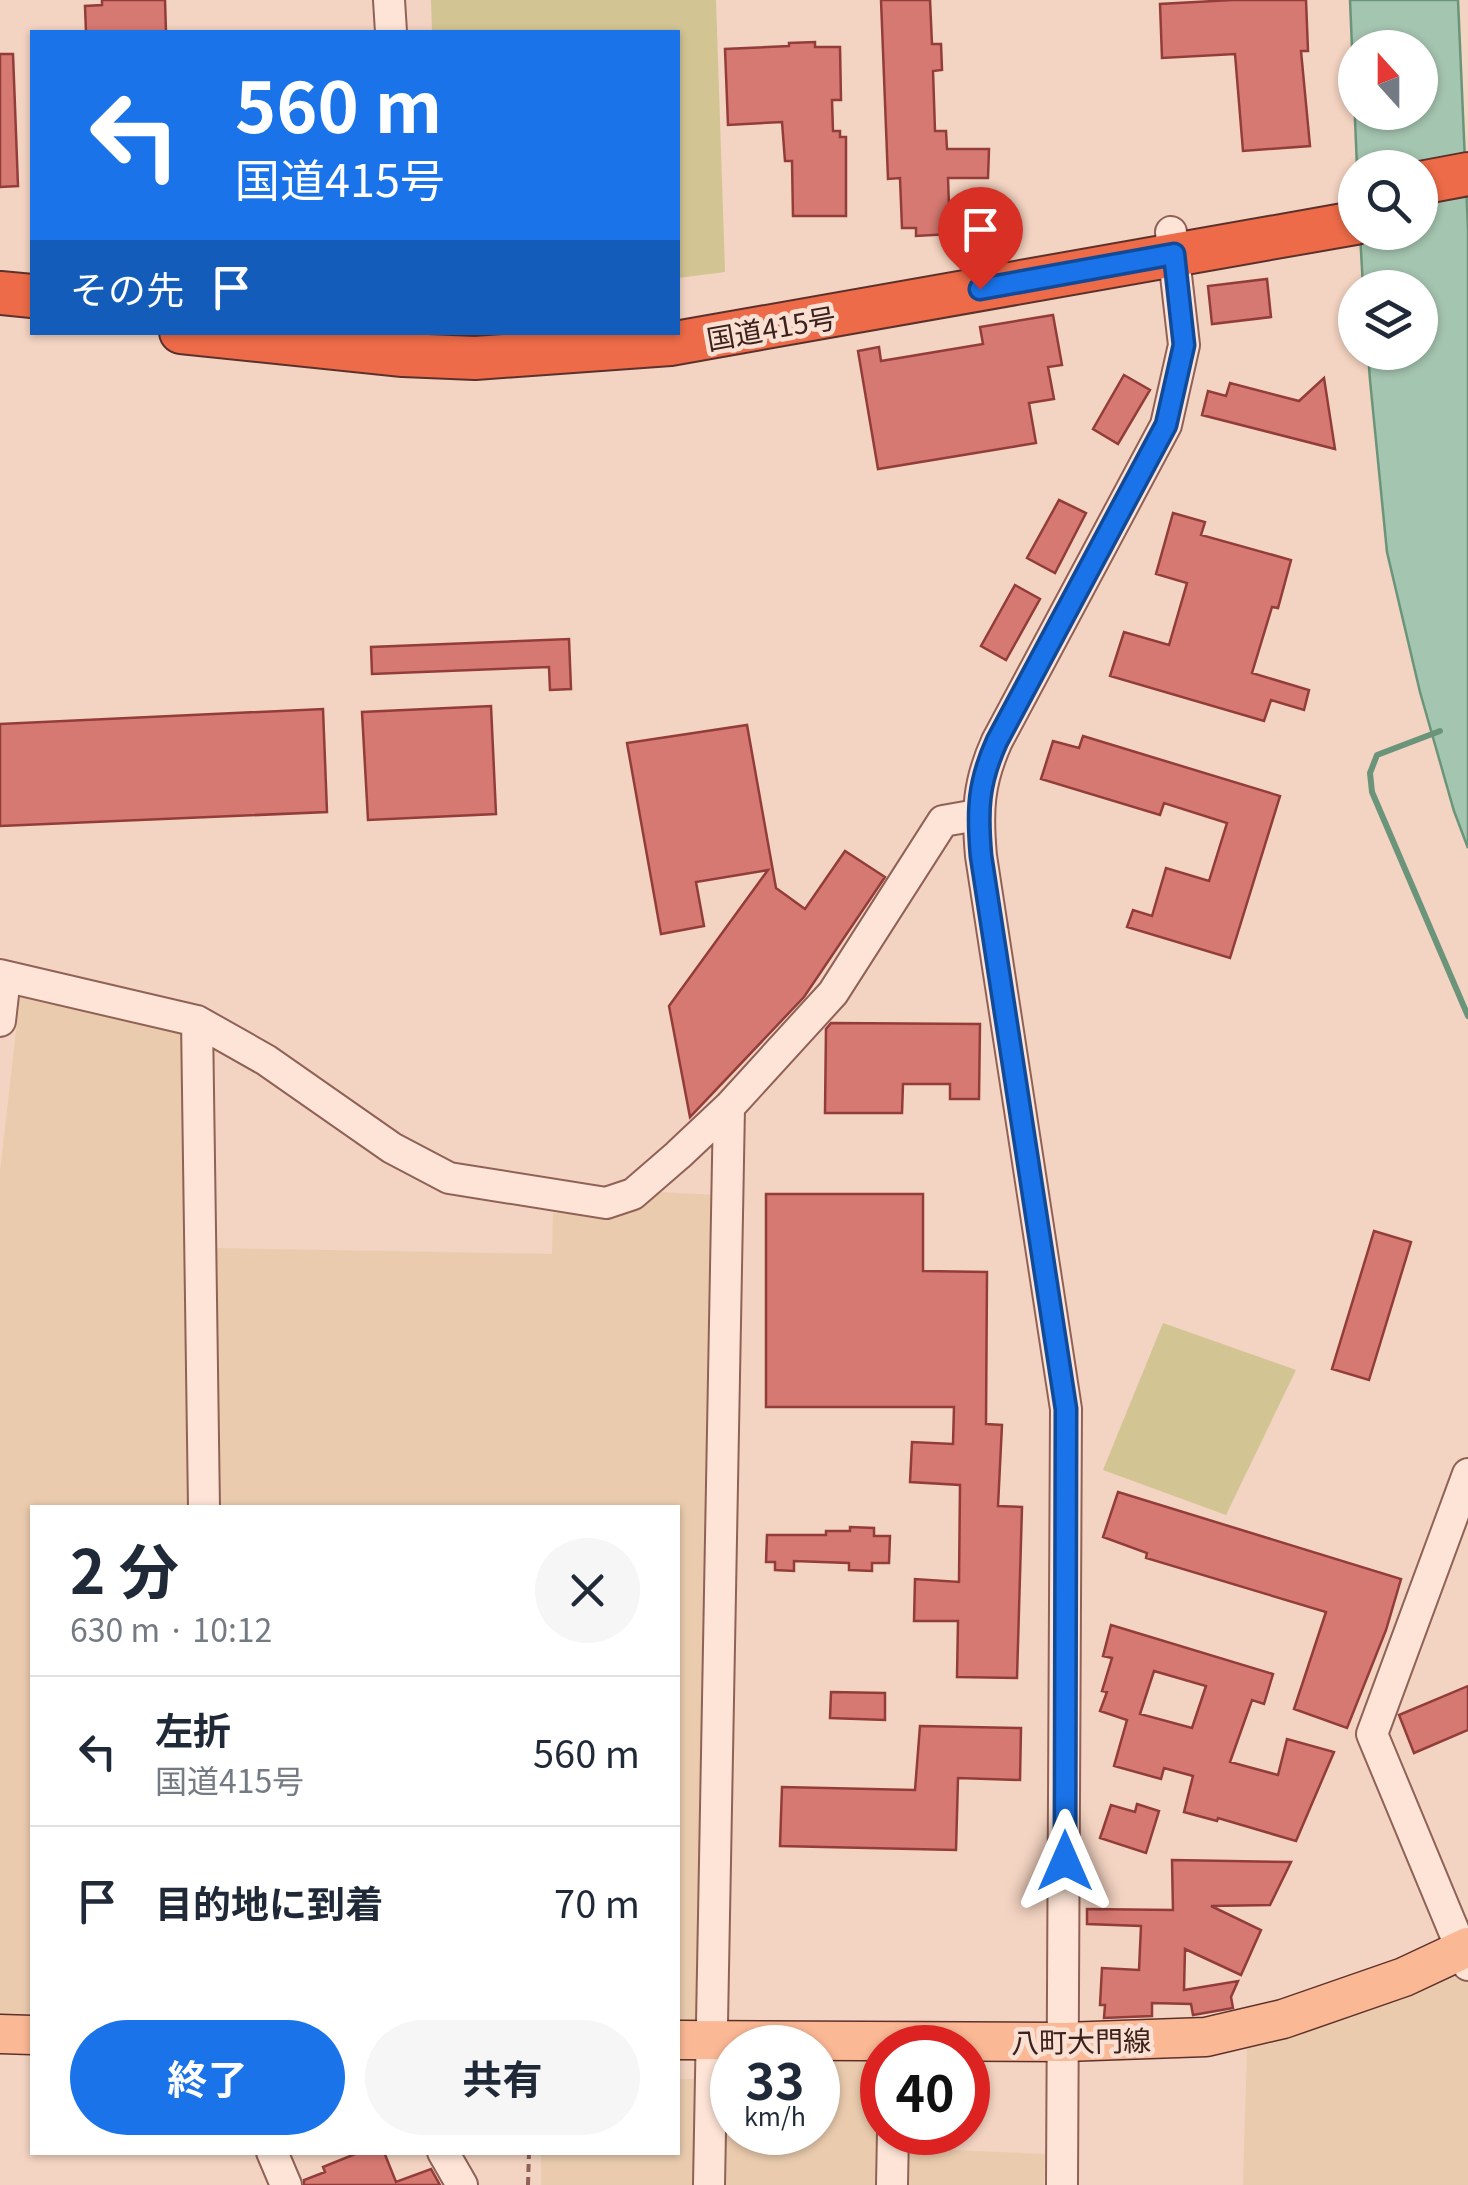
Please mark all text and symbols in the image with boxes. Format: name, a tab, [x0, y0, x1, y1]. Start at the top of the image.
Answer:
north arrow	[1338, 30, 1438, 130]
map controls	[1338, 30, 1438, 370]
text: 560 m	[235, 52, 442, 153]
icon: left	[70, 70, 200, 200]
text: 国道415号	[235, 145, 445, 210]
button: search	[1338, 150, 1438, 250]
pin	[938, 187, 1023, 290]
icon: arrive	[953, 202, 1008, 257]
text: その先	[70, 260, 184, 315]
icon: arrive	[204, 260, 259, 315]
button: layers	[1338, 270, 1438, 370]
street label: 国道415号	[703, 296, 839, 358]
text: 2 分	[70, 1524, 179, 1611]
button: close	[535, 1538, 640, 1643]
text: 630 m · 10:12	[70, 1605, 272, 1651]
text: 左折	[155, 1701, 231, 1756]
icon: left	[70, 1724, 125, 1779]
text: 560 m	[533, 1724, 640, 1779]
text: 国道415号	[155, 1756, 304, 1802]
position arrow	[1013, 1809, 1117, 1913]
icon: arrive	[70, 1874, 125, 1929]
text: 目的地に到着	[155, 1874, 383, 1929]
text: 70 m	[554, 1874, 640, 1929]
street label: 八町大門線	[1011, 2019, 1151, 2061]
button: 終了	[70, 2020, 345, 2135]
button: 共有	[365, 2020, 640, 2135]
speed limit sign: 40	[860, 2025, 990, 2155]
text: 33	[746, 2042, 805, 2114]
text: km/h	[744, 2097, 806, 2133]

